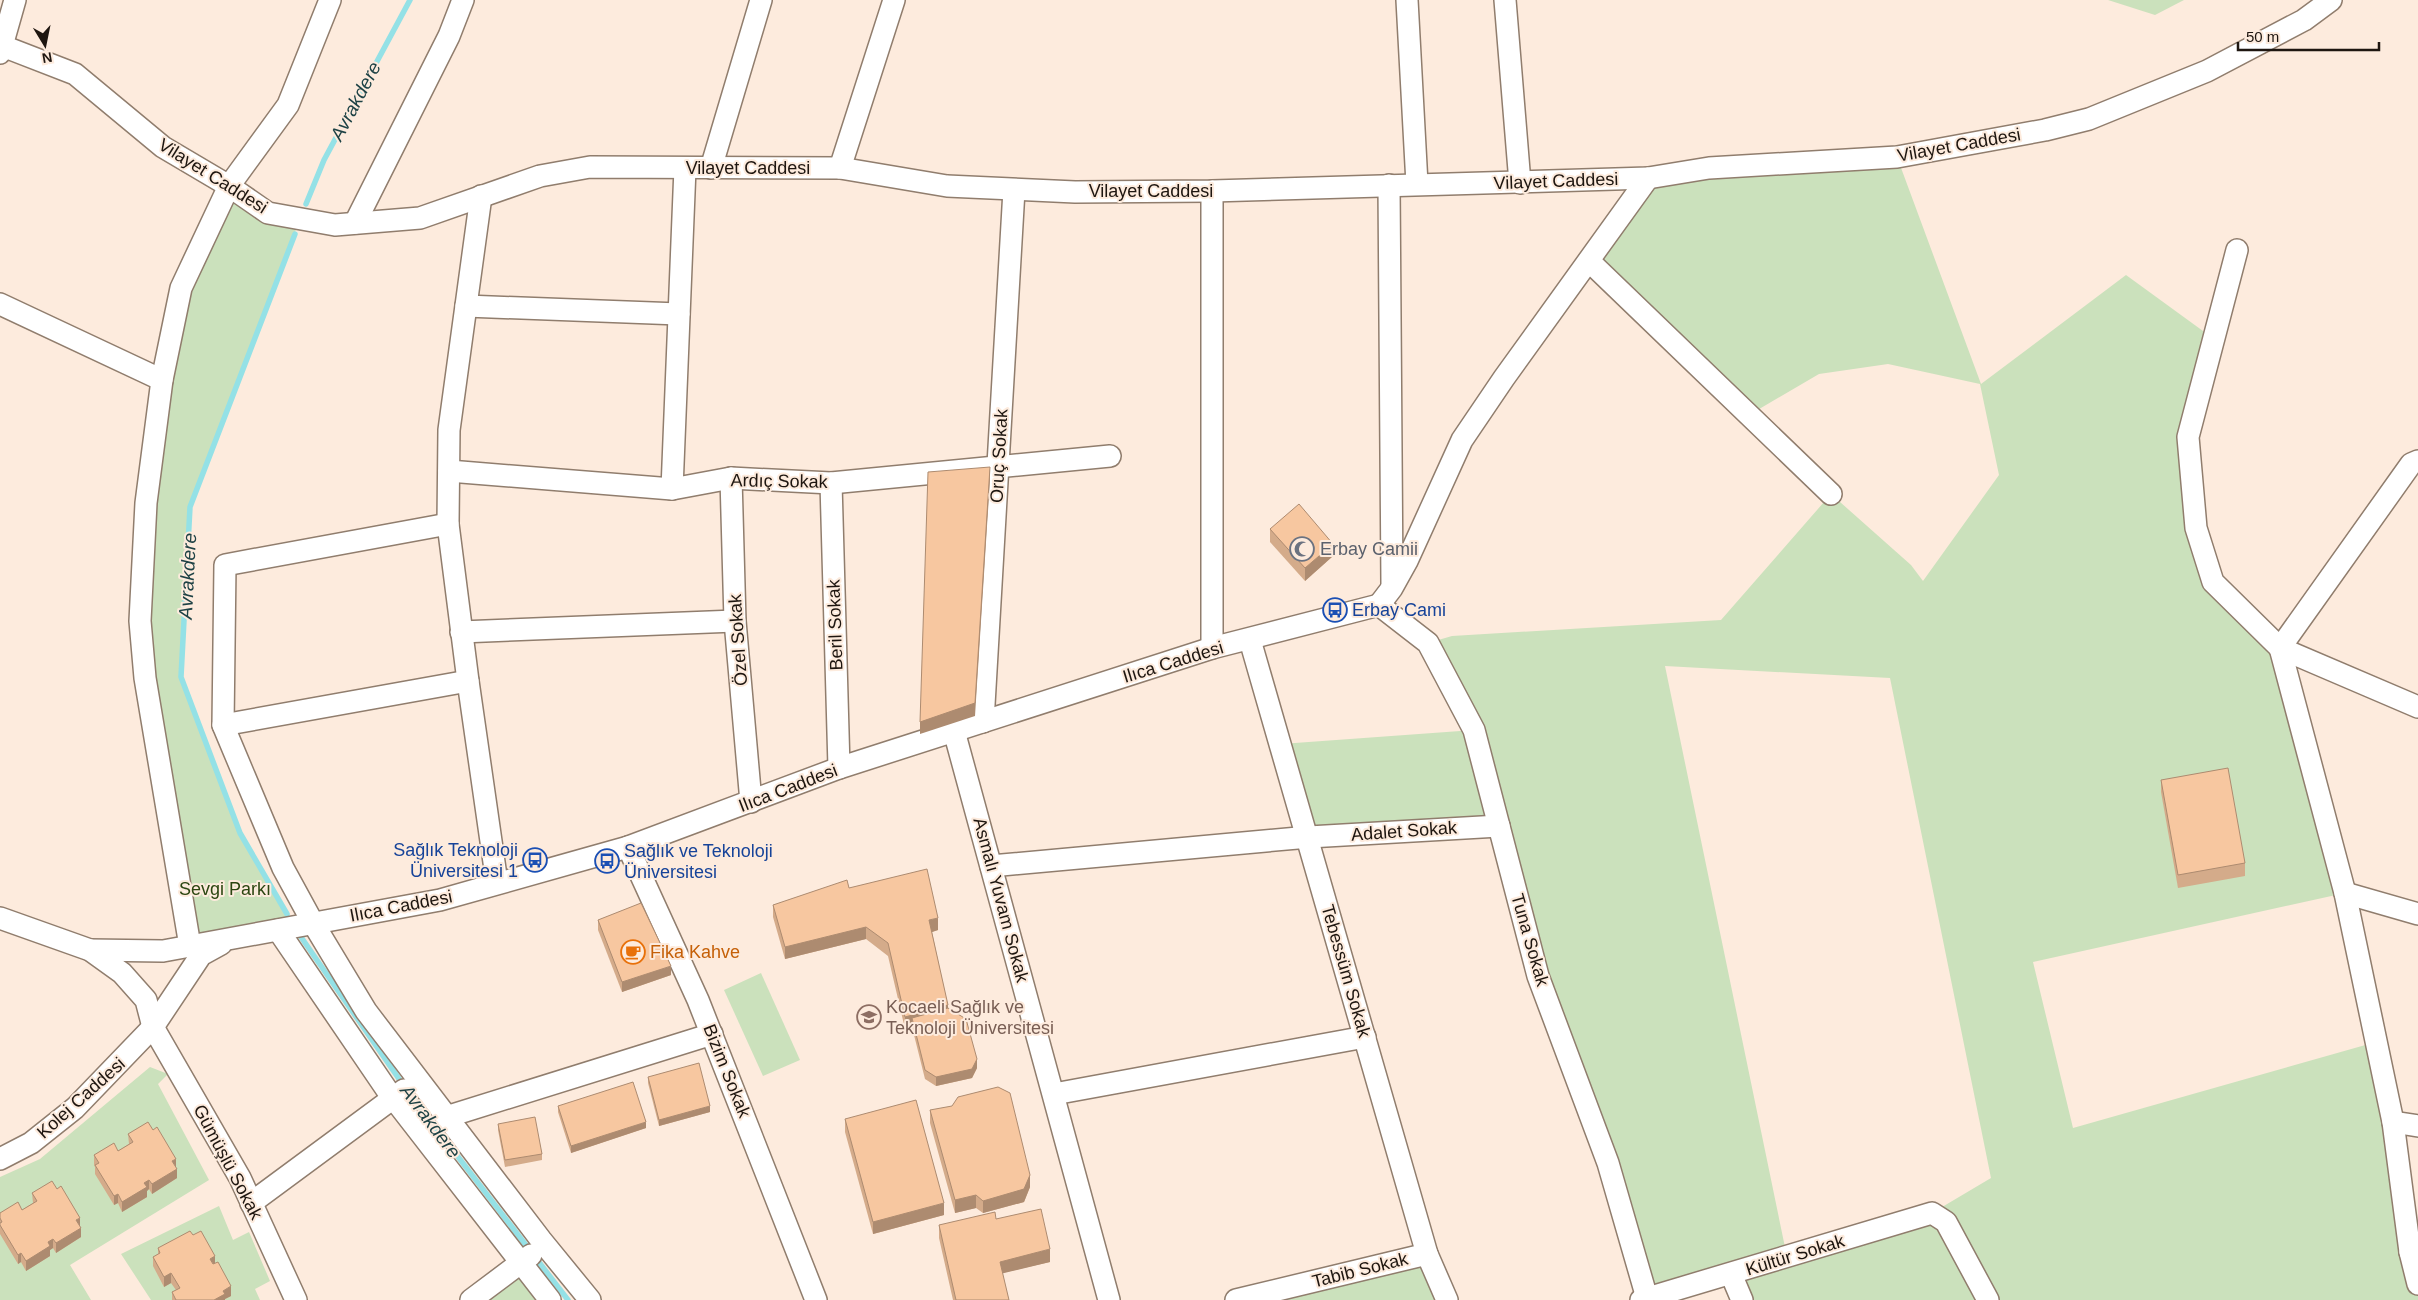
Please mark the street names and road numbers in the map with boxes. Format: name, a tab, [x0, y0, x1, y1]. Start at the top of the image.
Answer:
street label: Vilayet Caddesi	[1896, 124, 2022, 166]
street label: Vilayet Caddesi	[155, 134, 271, 218]
street label: Vilayet Caddesi	[686, 158, 810, 178]
street label: Vilayet Caddesi	[1493, 169, 1619, 193]
street label: Vilayet Caddesi	[1089, 181, 1213, 201]
street label: Oruç Sokak	[987, 408, 1011, 503]
street label: Ardıç Sokak	[730, 470, 829, 492]
street label: Beril Sokak	[823, 578, 847, 671]
street label: Özel Sokak	[725, 592, 751, 687]
street label: Ilıca Caddesi	[1120, 637, 1226, 687]
street label: Ilıca Caddesi	[736, 760, 840, 816]
street label: Asmalı Yuvam Sokak	[969, 815, 1033, 986]
street label: Adalet Sokak	[1350, 817, 1459, 845]
street label: Ilıca Caddesi	[348, 886, 454, 926]
street label: Tuna Sokak	[1507, 891, 1553, 990]
street label: Tebessüm Sokak	[1317, 902, 1375, 1041]
street label: Bizim Sokak	[699, 1021, 755, 1122]
street label: Kolej Caddesi	[33, 1053, 129, 1143]
street label: Gümüşlü Sokak	[189, 1101, 267, 1224]
street label: Kültür Sokak	[1743, 1230, 1848, 1279]
street label: Tabib Sokak	[1310, 1248, 1411, 1292]

